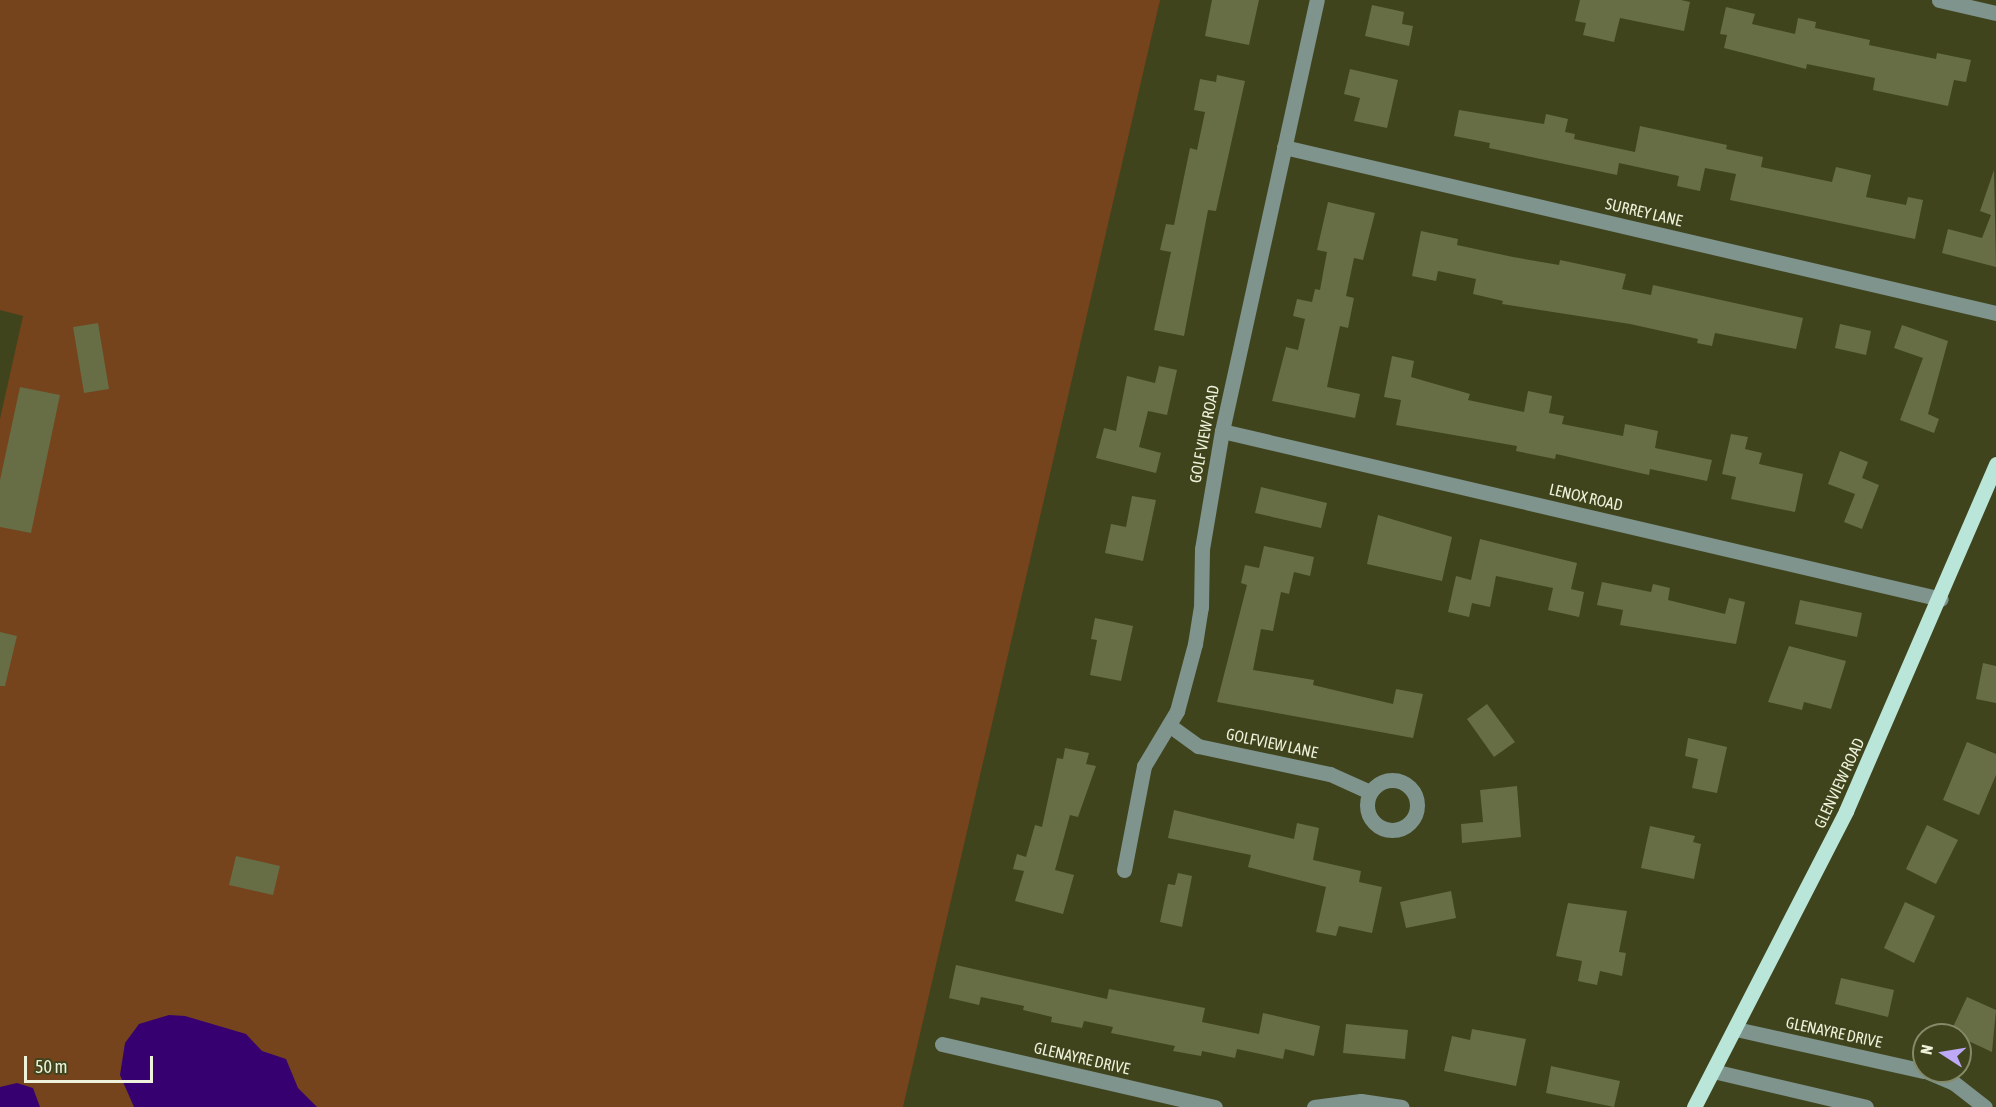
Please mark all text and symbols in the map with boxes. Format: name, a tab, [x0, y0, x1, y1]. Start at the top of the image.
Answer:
street label: SURREY LANE	[1604, 194, 1684, 230]
street label: GOLF VIEW ROAD	[1185, 383, 1223, 485]
street label: LENOX ROAD	[1547, 479, 1625, 515]
street label: GOLFVIEW LANE	[1224, 724, 1320, 762]
street label: GLENVIEW ROAD	[1810, 735, 1868, 831]
street label: GLENAYRE DRIVE	[1784, 1012, 1884, 1052]
north arrow	[1912, 1023, 1972, 1083]
street label: GLENAYRE DRIVE	[1032, 1038, 1132, 1078]
text: N	[1917, 1043, 1936, 1056]
scale bar	[27, 1044, 156, 1082]
text: 50 m	[35, 1056, 67, 1077]

